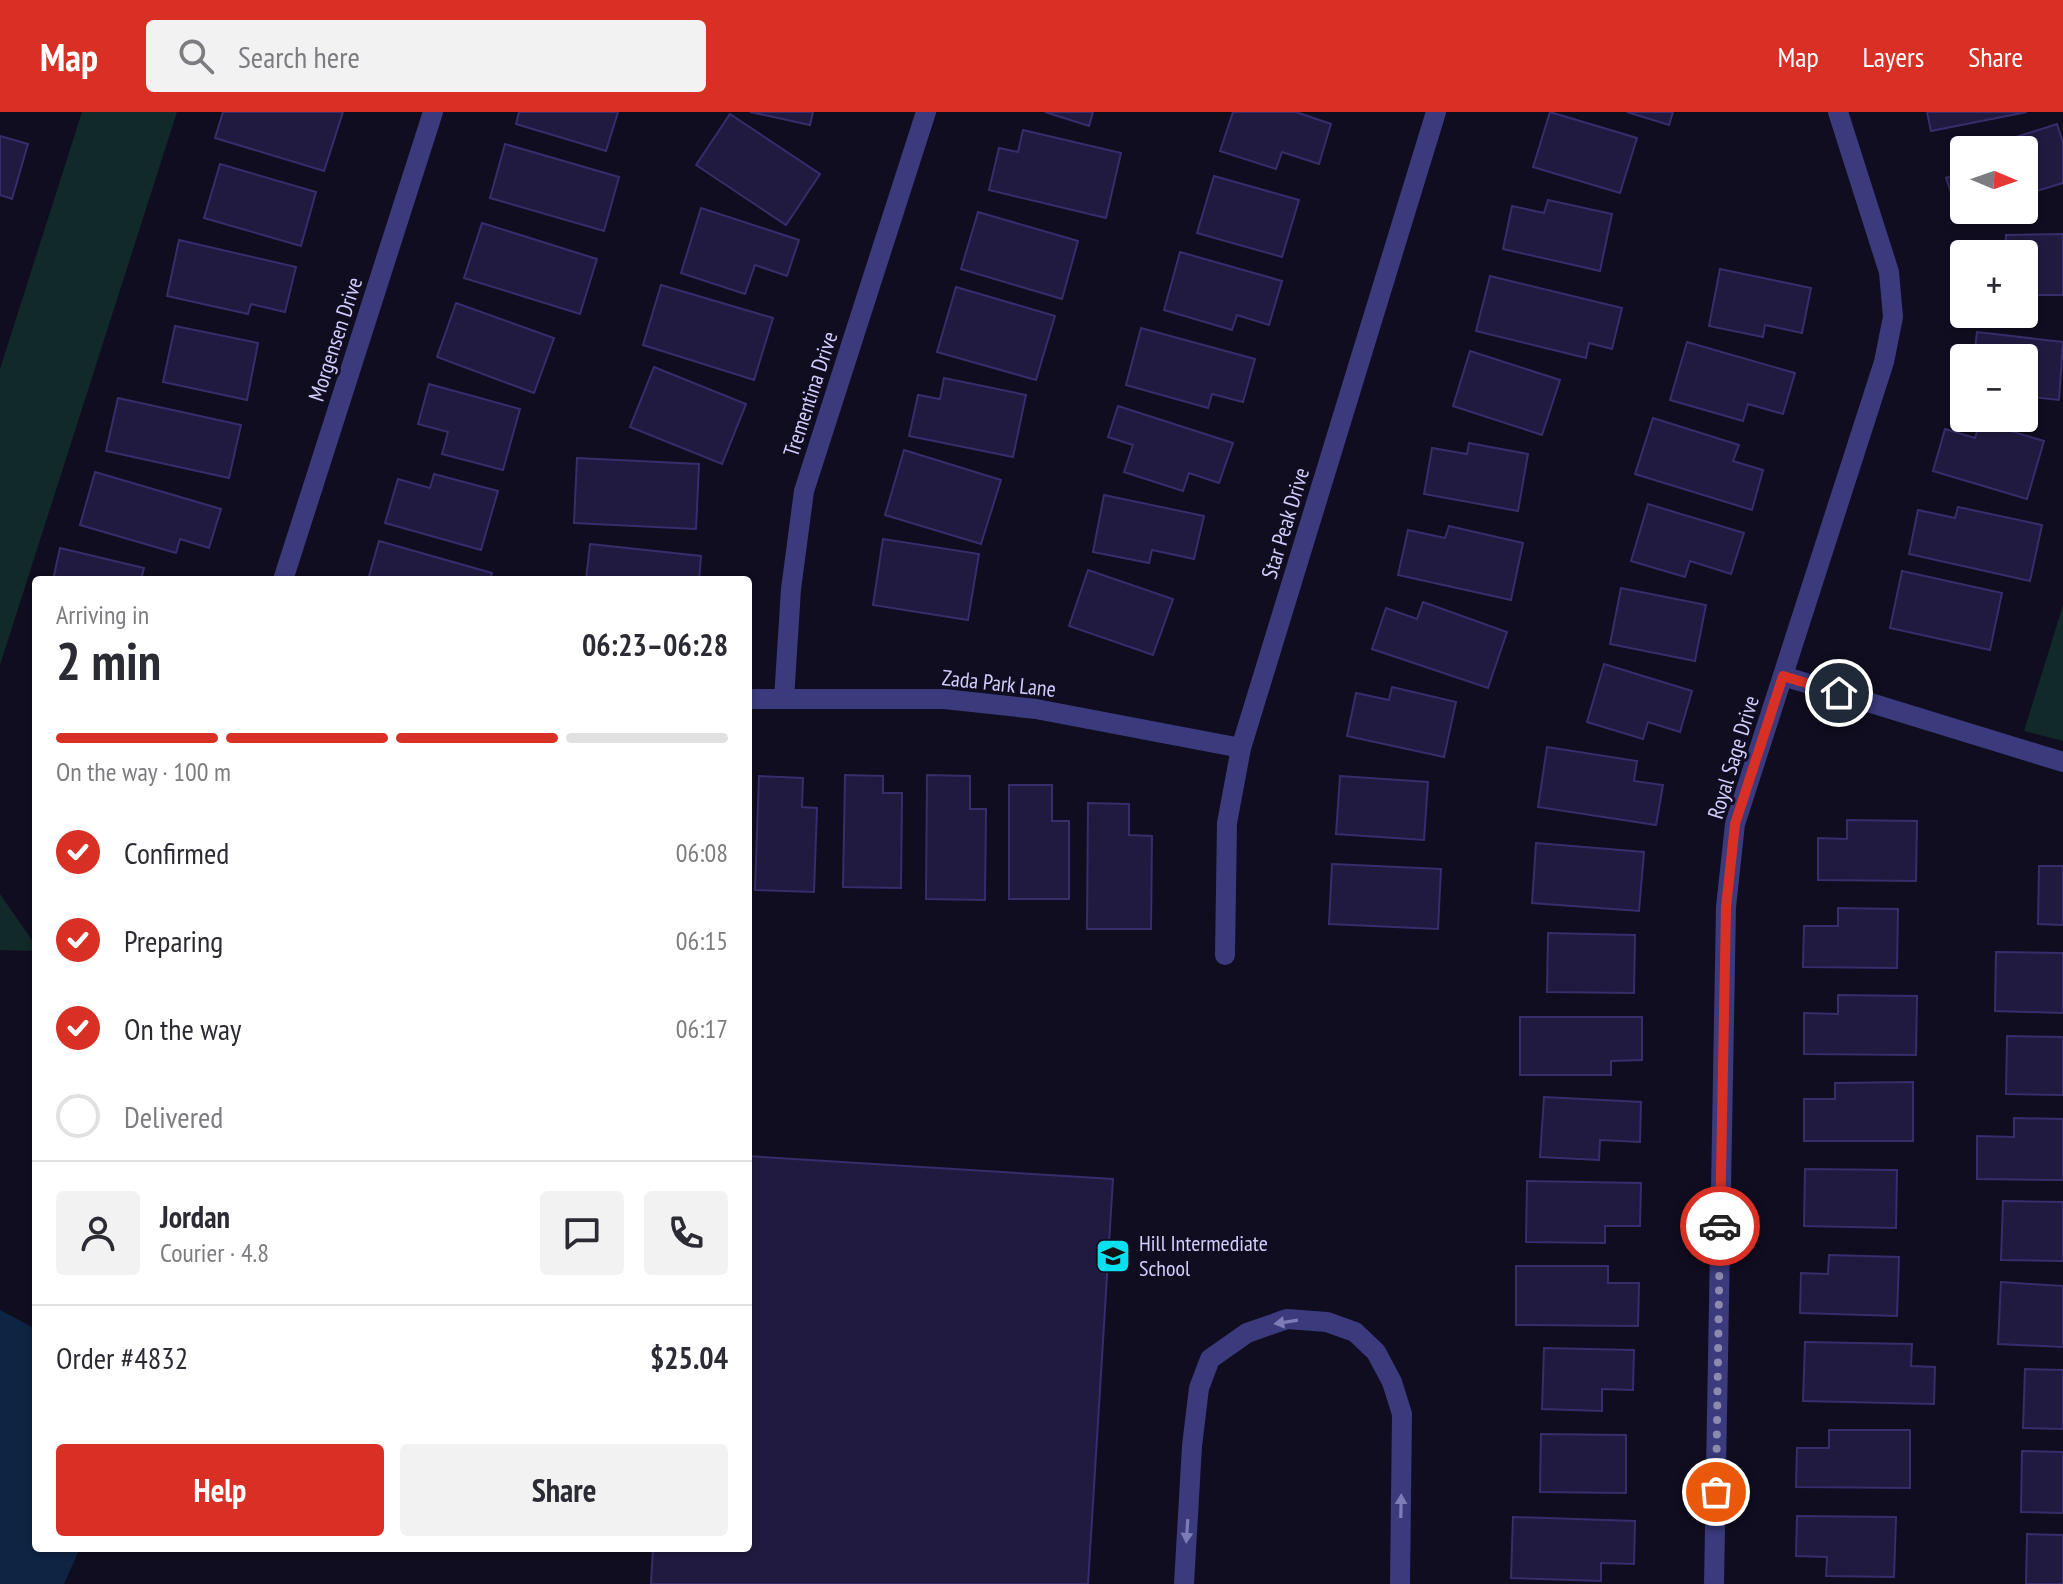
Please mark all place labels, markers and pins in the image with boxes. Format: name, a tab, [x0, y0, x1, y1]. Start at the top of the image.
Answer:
pin	[1805, 659, 1873, 727]
place label: Hill Intermediate School	[1139, 1229, 1268, 1282]
school or university icon: Hill Intermediate School	[1094, 1237, 1132, 1275]
pin	[1682, 1458, 1750, 1526]

